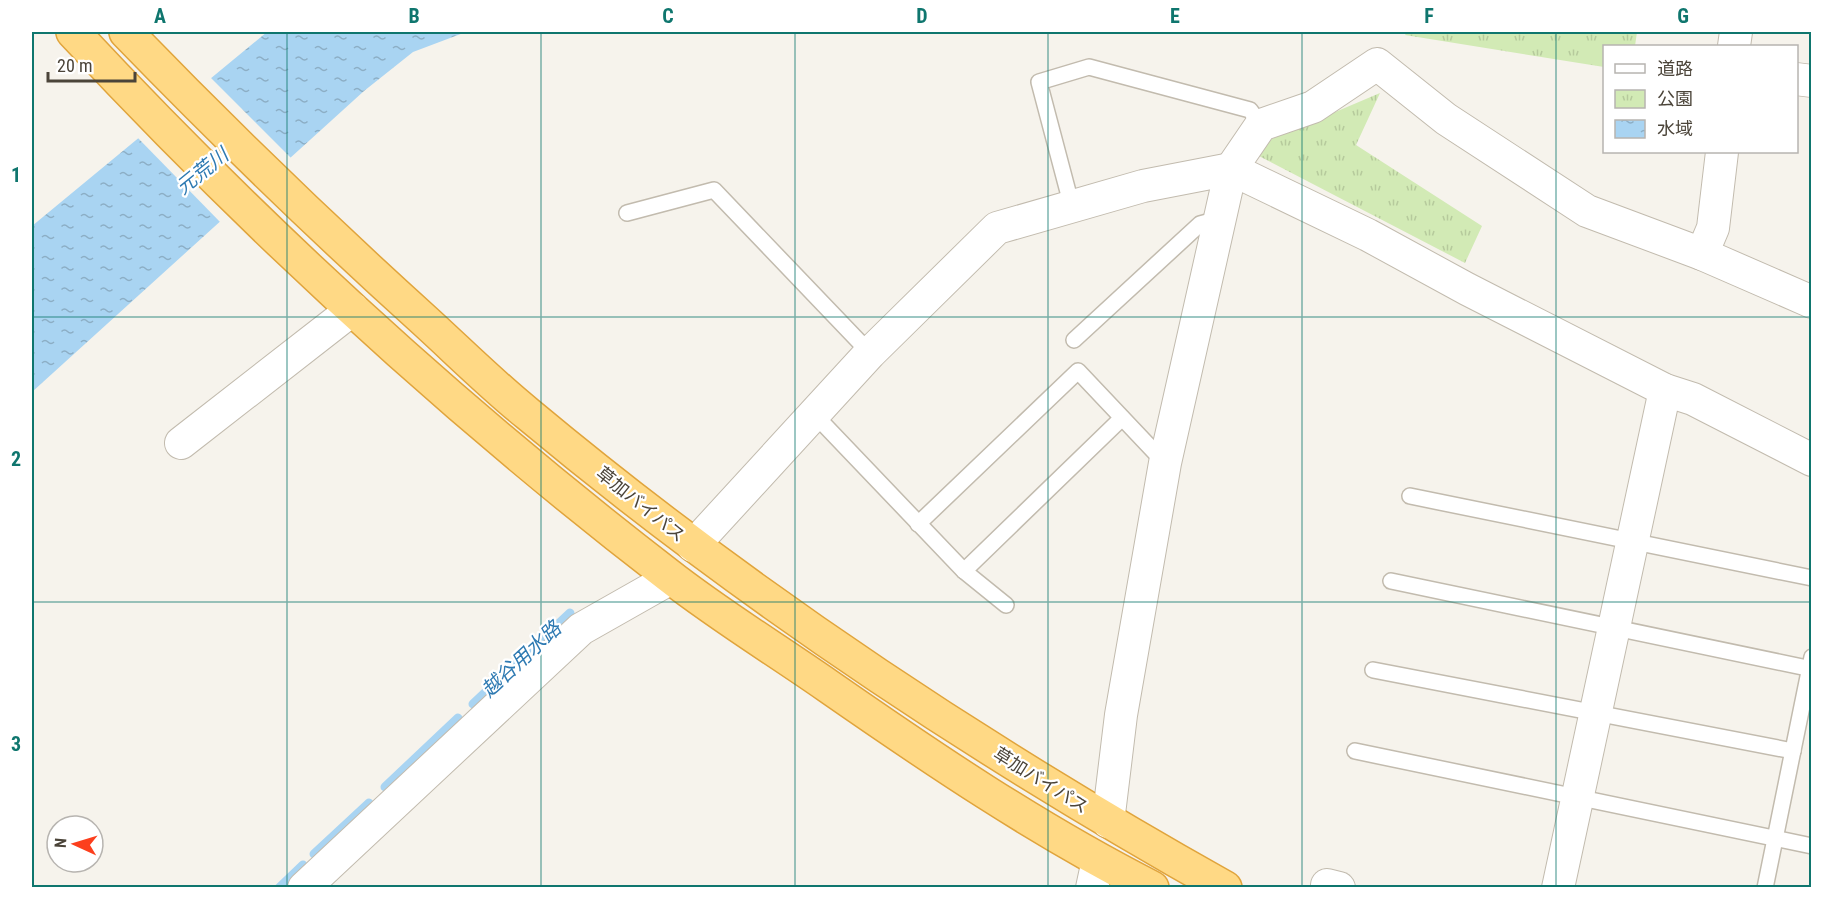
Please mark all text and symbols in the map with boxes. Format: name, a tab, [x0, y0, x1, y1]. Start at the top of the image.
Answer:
text: A	[154, 4, 166, 28]
text: B	[408, 4, 420, 28]
text: C	[662, 4, 674, 28]
text: D	[916, 4, 928, 28]
text: E	[1170, 4, 1180, 28]
text: F	[1424, 4, 1434, 28]
text: G	[1677, 4, 1689, 28]
scale bar	[48, 45, 135, 83]
legend	[1603, 45, 1798, 153]
text: 20 m	[57, 55, 92, 76]
text: 道路	[1657, 58, 1693, 79]
text: 公園	[1657, 88, 1693, 109]
text: 水域	[1657, 118, 1693, 139]
water label: 元荒川	[171, 142, 234, 199]
text: 1	[11, 163, 21, 187]
text: 2	[11, 447, 21, 471]
street label: 草加バイパス	[593, 462, 689, 546]
water label: 越谷用水路	[476, 615, 567, 702]
text: 3	[11, 732, 21, 756]
street label: 草加バイパス	[990, 743, 1092, 817]
north arrow	[45, 814, 105, 874]
text: N	[51, 837, 70, 849]

